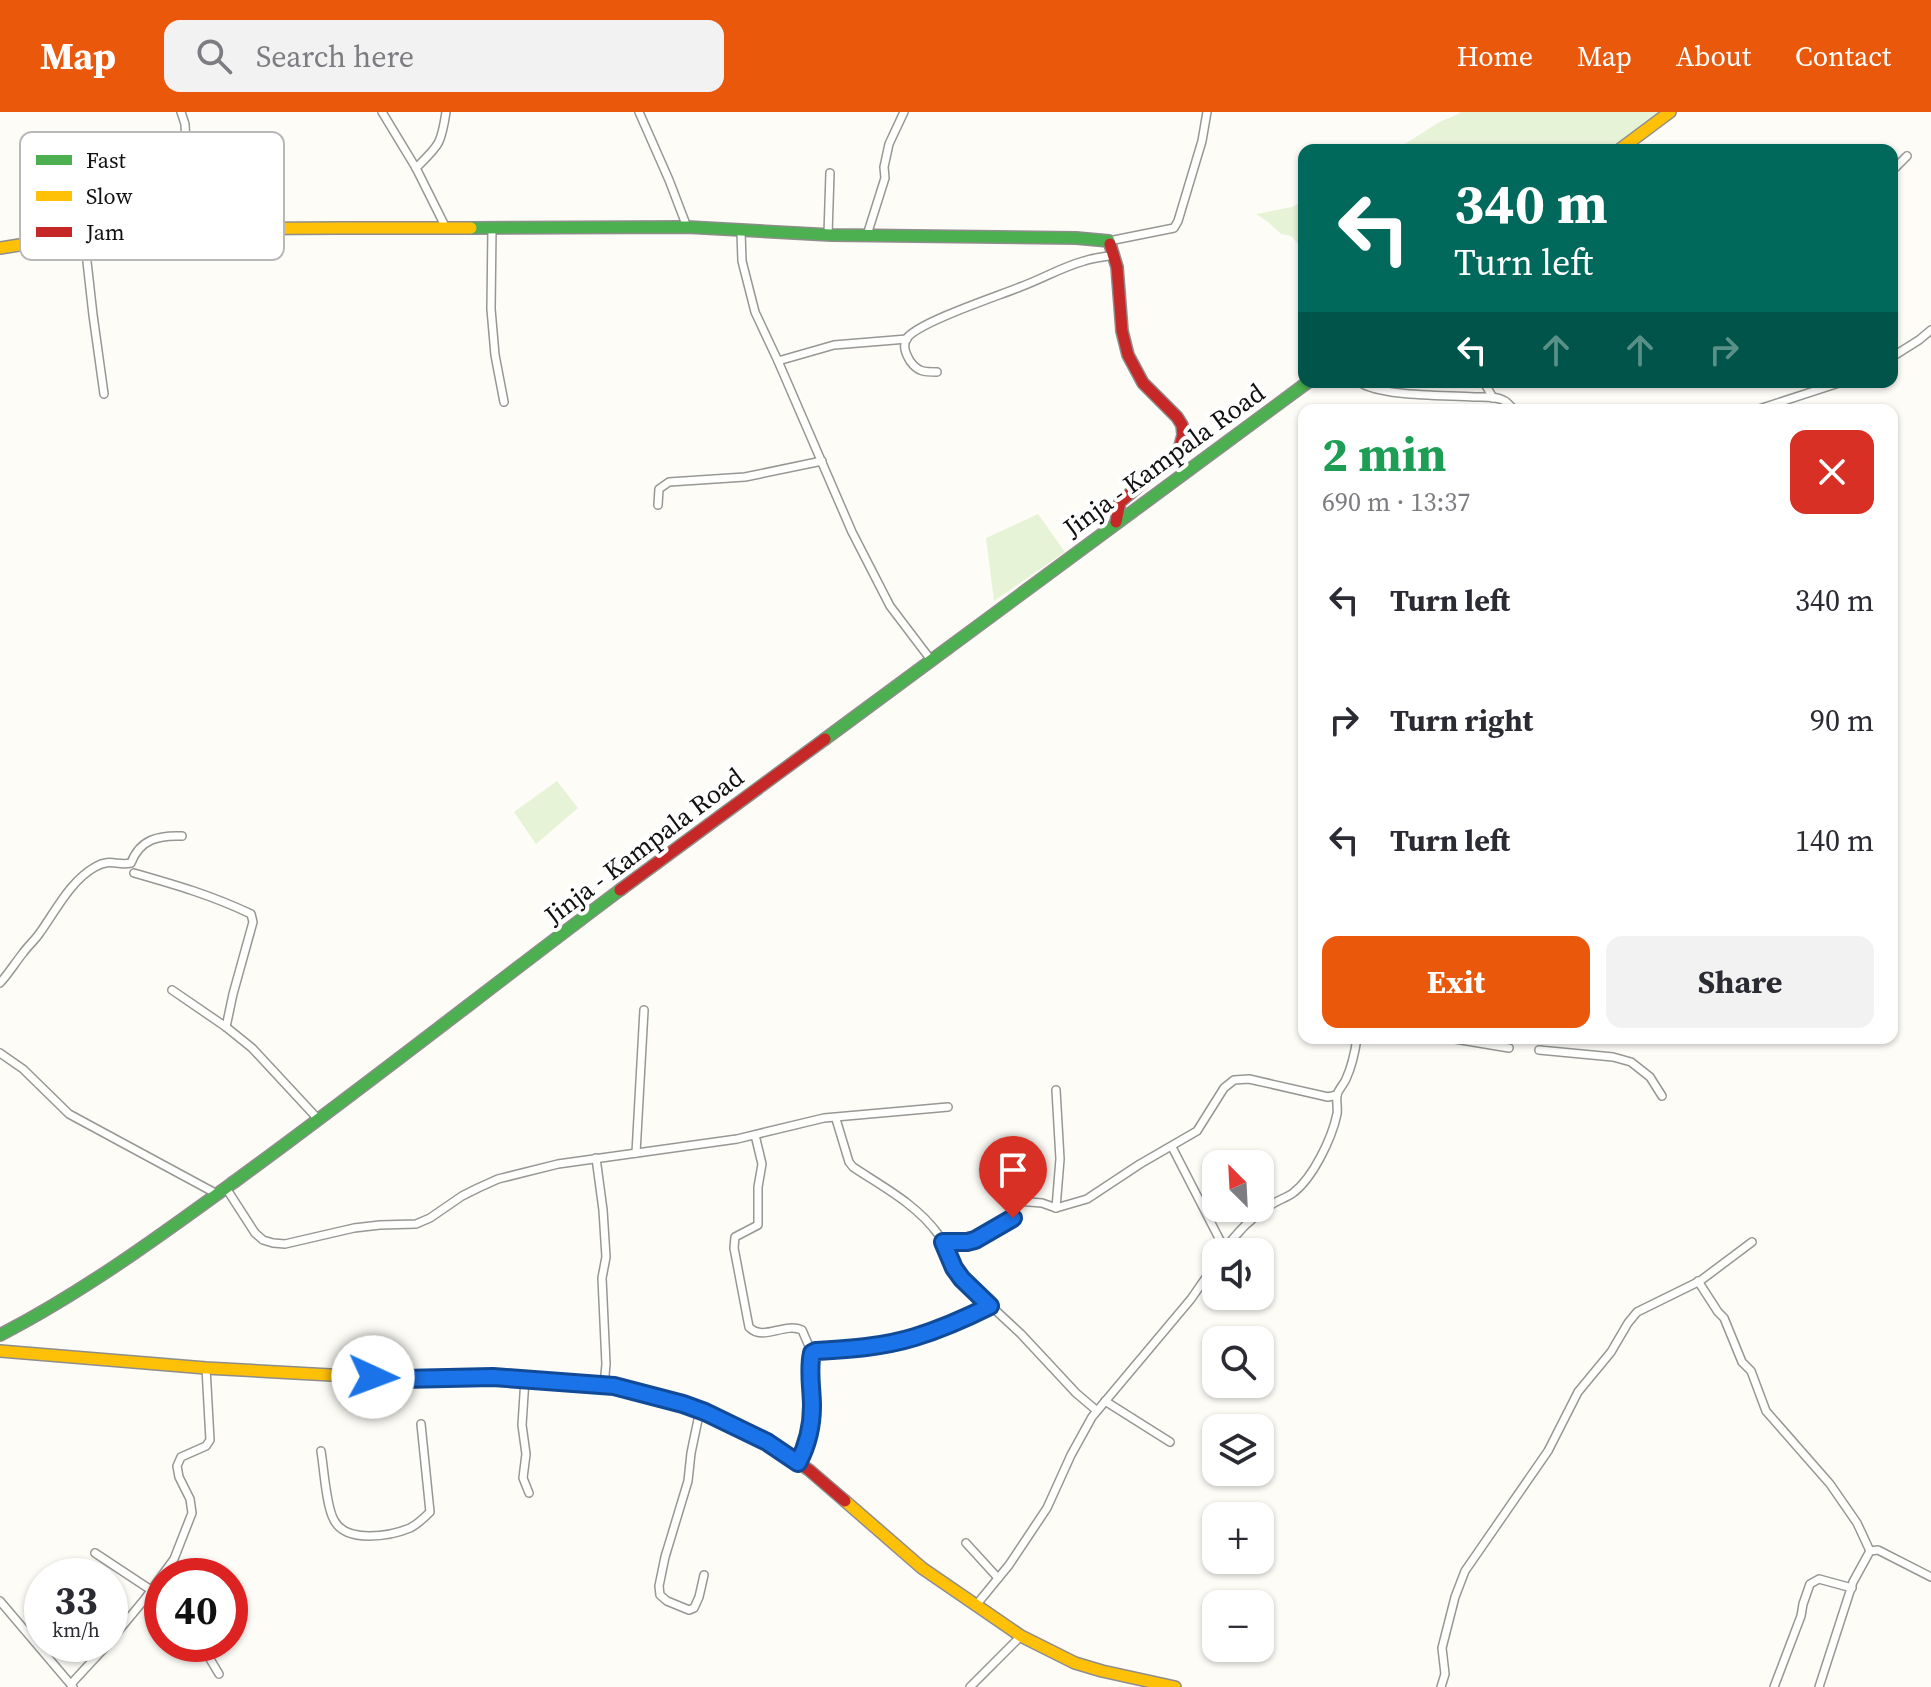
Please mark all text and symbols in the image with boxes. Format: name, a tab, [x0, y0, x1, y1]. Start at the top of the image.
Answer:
search box	[164, 20, 724, 92]
text: Map	[40, 30, 116, 82]
icon: search	[192, 34, 236, 78]
text: Search here	[256, 36, 414, 77]
text: Home	[1457, 37, 1533, 75]
text: Map	[1577, 37, 1632, 75]
text: About	[1676, 37, 1751, 75]
text: Contact	[1795, 37, 1891, 75]
legend	[20, 132, 284, 260]
text: Fast	[86, 145, 127, 175]
text: 340 m	[1454, 165, 1608, 242]
icon: left	[1322, 176, 1426, 280]
text: Slow	[86, 181, 133, 211]
text: Jam	[85, 217, 125, 247]
text: Turn left	[1454, 238, 1593, 287]
icon: left	[1450, 328, 1494, 372]
icon: ahead	[1534, 328, 1578, 372]
icon: ahead	[1618, 328, 1662, 372]
icon: right	[1702, 328, 1746, 372]
street label: Jinja - Kampala Road	[1055, 374, 1272, 546]
text: 2 min	[1322, 421, 1447, 487]
button: close	[1790, 430, 1874, 514]
text: 690 m · 13:37	[1322, 484, 1470, 520]
icon: left	[1322, 578, 1366, 622]
text: Turn left	[1390, 580, 1510, 621]
text: 340 m	[1795, 580, 1874, 621]
icon: right	[1322, 698, 1366, 742]
text: Turn right	[1390, 700, 1533, 741]
text: 90 m	[1810, 700, 1874, 741]
street label: Jinja - Kampala Road	[536, 759, 751, 933]
icon: left	[1322, 818, 1366, 862]
text: Turn left	[1390, 820, 1510, 861]
text: 140 m	[1795, 820, 1874, 861]
button: Exit	[1322, 936, 1590, 1028]
button: Share	[1606, 936, 1874, 1028]
pin	[979, 1136, 1047, 1218]
icon: arrive	[991, 1148, 1035, 1192]
north arrow	[1202, 1150, 1274, 1222]
map controls	[1202, 1150, 1274, 1662]
button: sound	[1202, 1238, 1274, 1310]
button: search	[1202, 1326, 1274, 1398]
position arrow	[331, 1335, 415, 1419]
button: layers	[1202, 1414, 1274, 1486]
button: +	[1202, 1502, 1274, 1574]
speed limit sign: 40	[144, 1558, 248, 1662]
text: 33	[54, 1573, 98, 1627]
button: −	[1202, 1590, 1274, 1662]
text: km/h	[52, 1616, 100, 1644]

